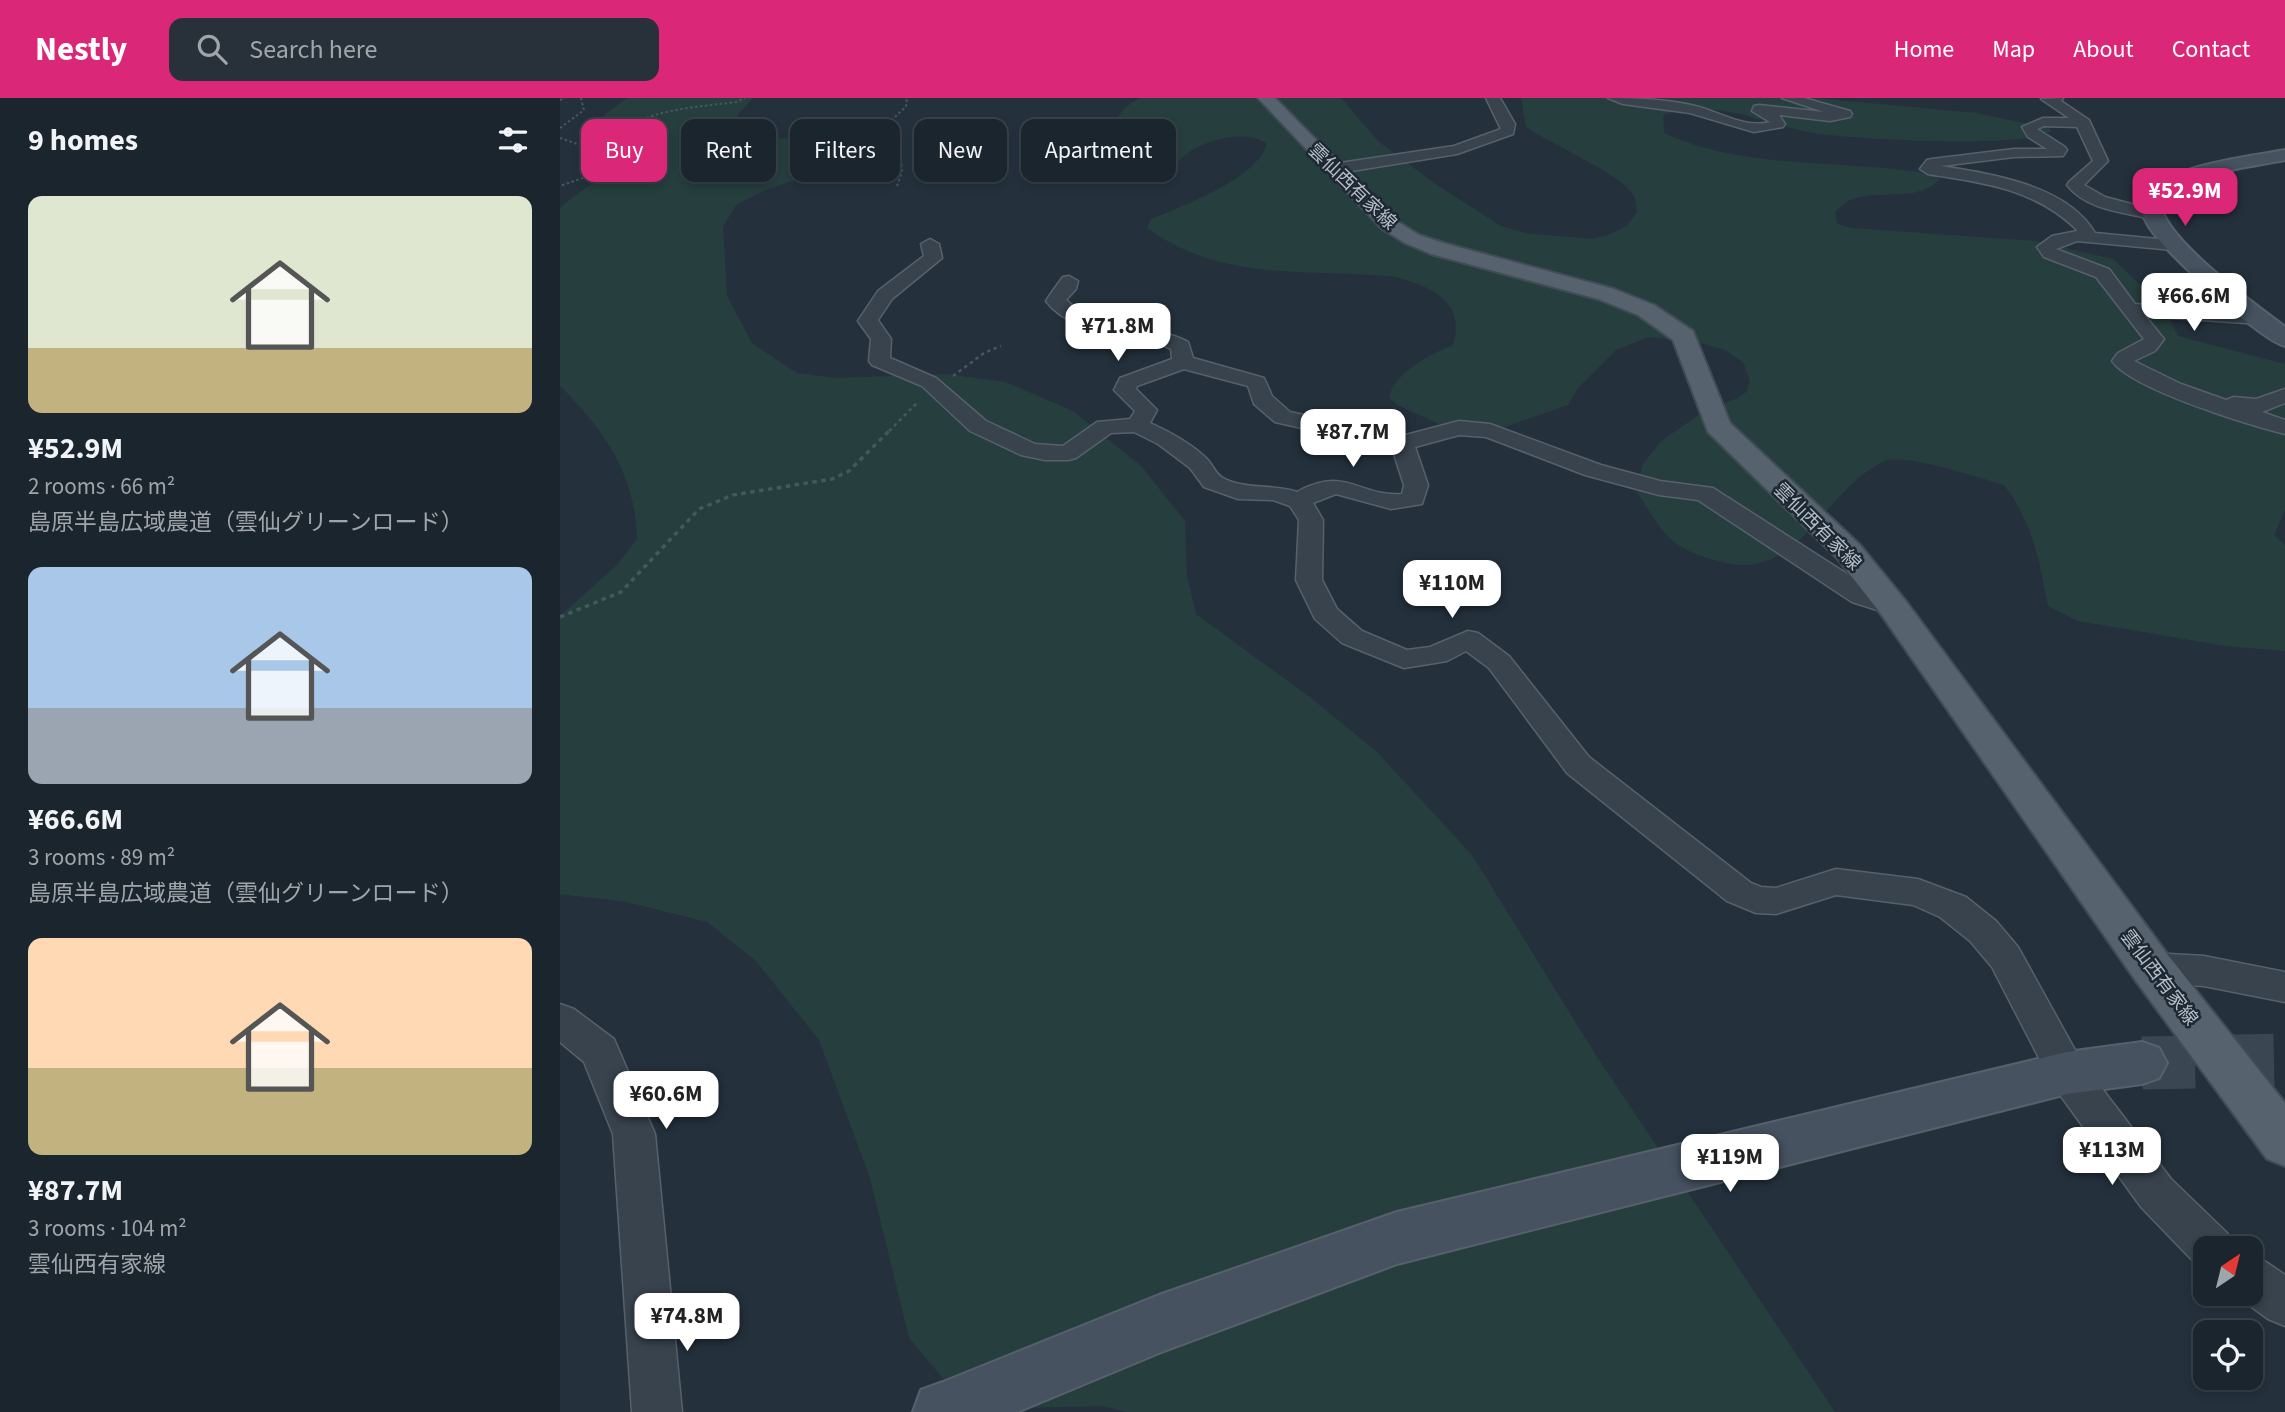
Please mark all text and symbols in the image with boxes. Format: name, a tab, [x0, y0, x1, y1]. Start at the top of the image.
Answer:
search box	[169, 18, 659, 81]
text: Nestly	[35, 26, 127, 73]
icon: search	[193, 30, 231, 68]
text: Search here	[249, 31, 377, 68]
text: Home	[1894, 32, 1954, 67]
text: Map	[1992, 32, 2035, 67]
text: About	[2073, 32, 2134, 67]
text: Contact	[2172, 32, 2250, 67]
text: 9 homes	[28, 119, 138, 162]
chip: Buy	[581, 119, 667, 182]
chip: Rent	[681, 119, 776, 182]
chip: Filters	[790, 119, 900, 182]
chip: New	[914, 119, 1007, 182]
chip: Apartment	[1021, 119, 1176, 182]
icon: filters	[494, 121, 532, 159]
street label: 雲仙西有家線	[1302, 138, 1402, 236]
pin: ¥52.9M	[2128, 169, 2242, 228]
text: ¥52.9M	[2148, 174, 2222, 207]
icon: home	[217, 242, 343, 368]
pin: ¥66.6M	[2137, 274, 2251, 333]
text: ¥66.6M	[2157, 279, 2231, 312]
pin: ¥71.8M	[1061, 303, 1175, 363]
text: ¥71.8M	[1081, 309, 1155, 342]
pin: ¥87.7M	[1296, 410, 1410, 469]
text: ¥87.7M	[1316, 415, 1390, 448]
text: ¥52.9M	[28, 427, 123, 470]
text: 2 rooms · 66 m²	[28, 470, 175, 503]
street label: 雲仙西有家線	[1767, 477, 1867, 577]
text: 島原半島広域農道（雲仙グリーンロード）	[28, 506, 464, 539]
pin: ¥110M	[1403, 560, 1501, 620]
text: ¥110M	[1419, 566, 1485, 599]
icon: home	[217, 613, 343, 739]
text: ¥66.6M	[28, 798, 123, 841]
text: 3 rooms · 89 m²	[28, 841, 175, 874]
text: 島原半島広域農道（雲仙グリーンロード）	[28, 877, 464, 910]
street label: 雲仙西有家線	[2114, 924, 2204, 1032]
icon: home	[217, 984, 343, 1110]
pin: ¥60.6M	[609, 1072, 723, 1131]
text: ¥60.6M	[629, 1077, 703, 1110]
pin: ¥113M	[2063, 1128, 2161, 1187]
text: ¥113M	[2079, 1133, 2145, 1166]
pin: ¥119M	[1681, 1134, 1779, 1194]
text: ¥119M	[1697, 1140, 1763, 1173]
text: ¥87.7M	[28, 1169, 123, 1212]
text: 3 rooms · 104 m²	[28, 1212, 187, 1245]
north arrow	[2193, 1236, 2263, 1306]
map controls	[2193, 1236, 2263, 1390]
text: 雲仙西有家線	[28, 1248, 166, 1281]
pin: ¥74.8M	[630, 1294, 744, 1353]
text: ¥74.8M	[650, 1299, 724, 1332]
button: locate	[2193, 1320, 2263, 1390]

